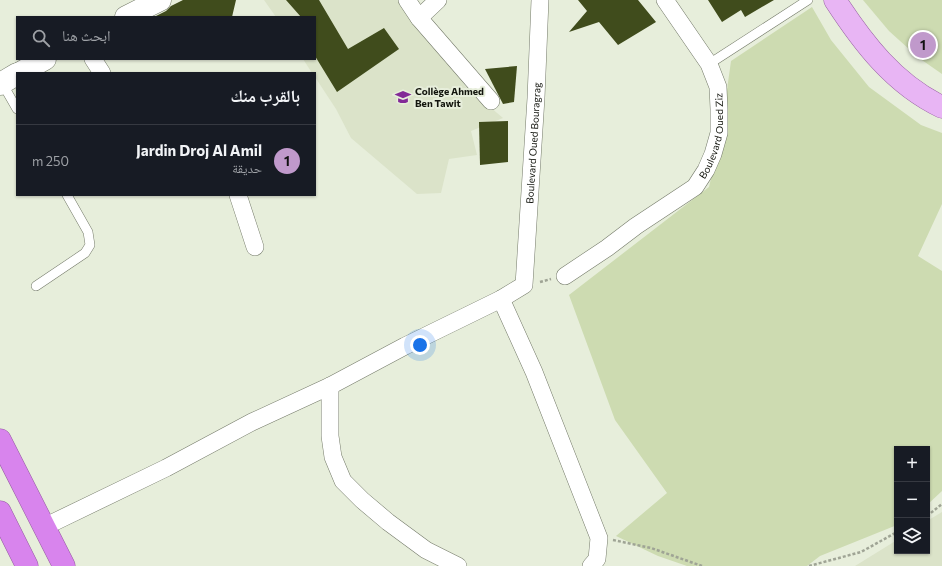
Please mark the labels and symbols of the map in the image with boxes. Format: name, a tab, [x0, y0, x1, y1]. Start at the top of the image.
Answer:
pin: 1	[910, 30, 936, 60]
street label: Boulevard Oued Bouragrag	[523, 82, 543, 204]
place label: Collège Ahmed Ben Tawit	[415, 85, 484, 109]
school or university icon: Collège Ahmed Ben Tawit	[394, 88, 412, 106]
street label: Boulevard Oued Ziz	[696, 93, 725, 181]
your location	[410, 335, 430, 355]

